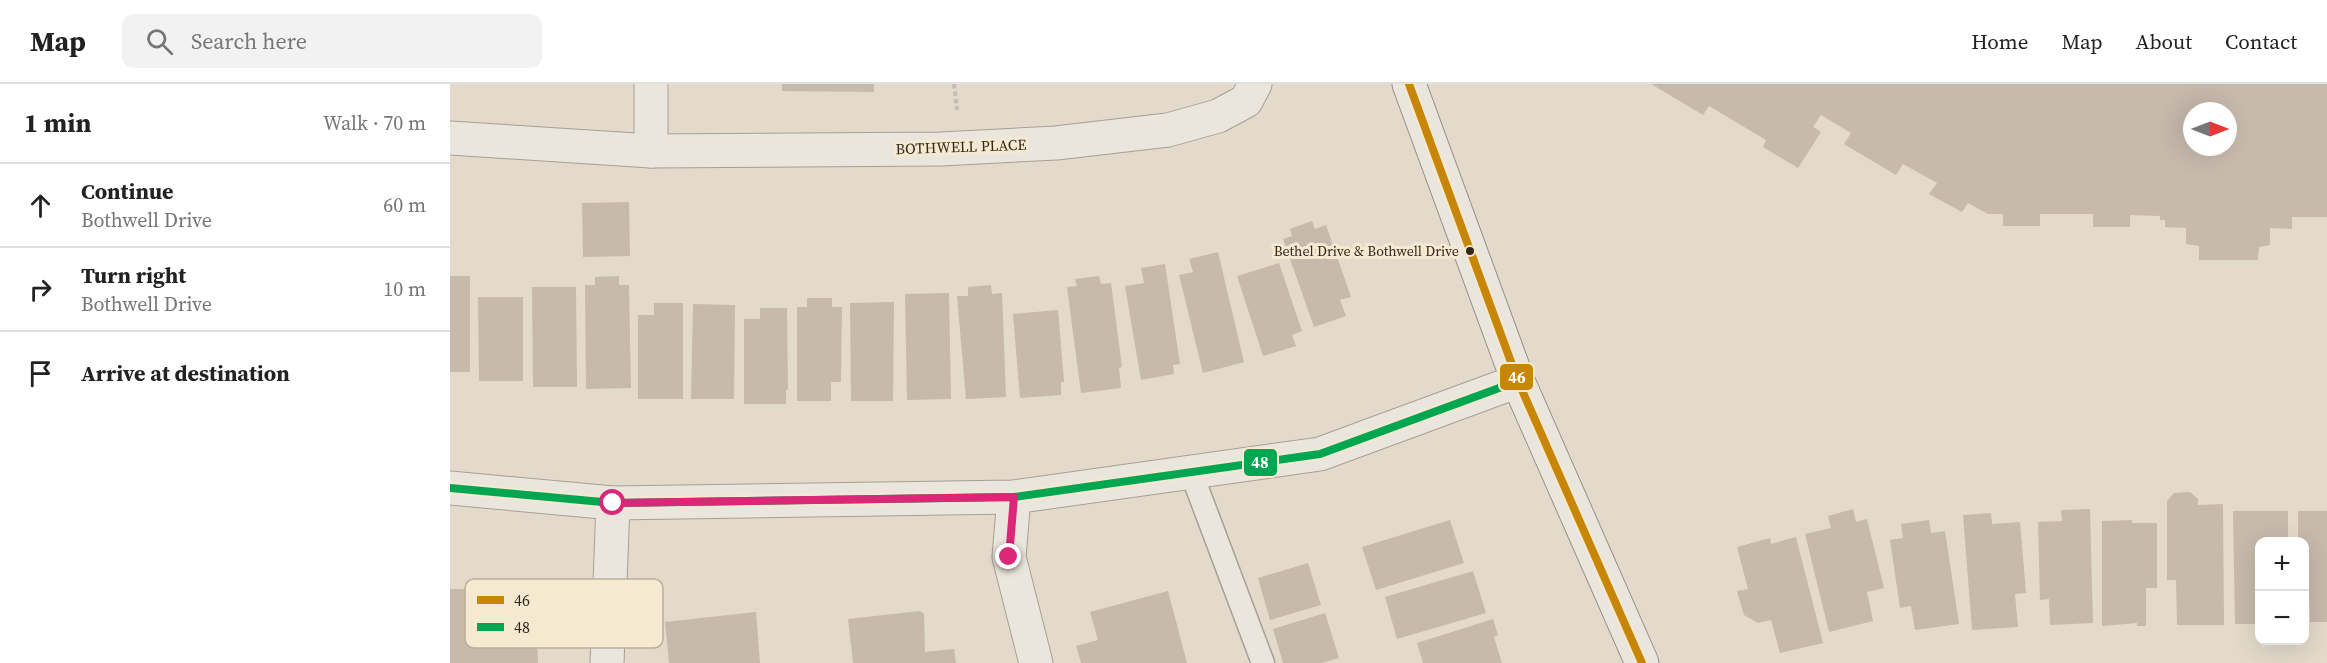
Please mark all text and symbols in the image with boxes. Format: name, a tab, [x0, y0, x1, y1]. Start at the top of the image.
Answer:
search box	[122, 14, 542, 68]
text: Map	[30, 22, 86, 60]
icon: search	[143, 25, 176, 58]
text: Search here	[191, 26, 307, 56]
text: Home	[1971, 27, 2029, 56]
text: Map	[2062, 27, 2103, 56]
text: About	[2136, 27, 2192, 56]
text: Contact	[2225, 27, 2297, 56]
north arrow	[2183, 102, 2237, 156]
text: 1 min	[24, 105, 91, 141]
text: Walk · 70 m	[323, 109, 426, 137]
street label: BOTHWELL PLACE	[895, 134, 1027, 159]
text: Continue	[81, 176, 174, 206]
icon: ahead	[24, 189, 57, 222]
text: 60 m	[383, 191, 426, 219]
text: Bothwell Drive	[81, 206, 212, 234]
place label: Bethel Drive & Bothwell Drive	[1274, 241, 1459, 261]
marker: Bethel Drive & Bothwell Drive	[1464, 245, 1476, 257]
text: Turn right	[81, 260, 186, 290]
icon: right	[24, 273, 57, 306]
text: 10 m	[383, 275, 426, 303]
text: Bothwell Drive	[81, 290, 212, 318]
icon: arrive	[24, 357, 57, 390]
text: Arrive at destination	[81, 358, 290, 388]
line badge: 46	[1499, 363, 1534, 391]
text: 46	[1508, 366, 1526, 388]
line badge: 48	[1243, 448, 1278, 477]
text: 48	[1251, 451, 1269, 473]
route start	[599, 489, 625, 515]
map controls	[2255, 537, 2309, 645]
button: +	[2255, 537, 2309, 591]
route end	[995, 543, 1021, 569]
legend	[465, 579, 663, 648]
text: 46	[514, 589, 530, 611]
button: −	[2255, 591, 2309, 645]
text: 48	[514, 616, 530, 638]

